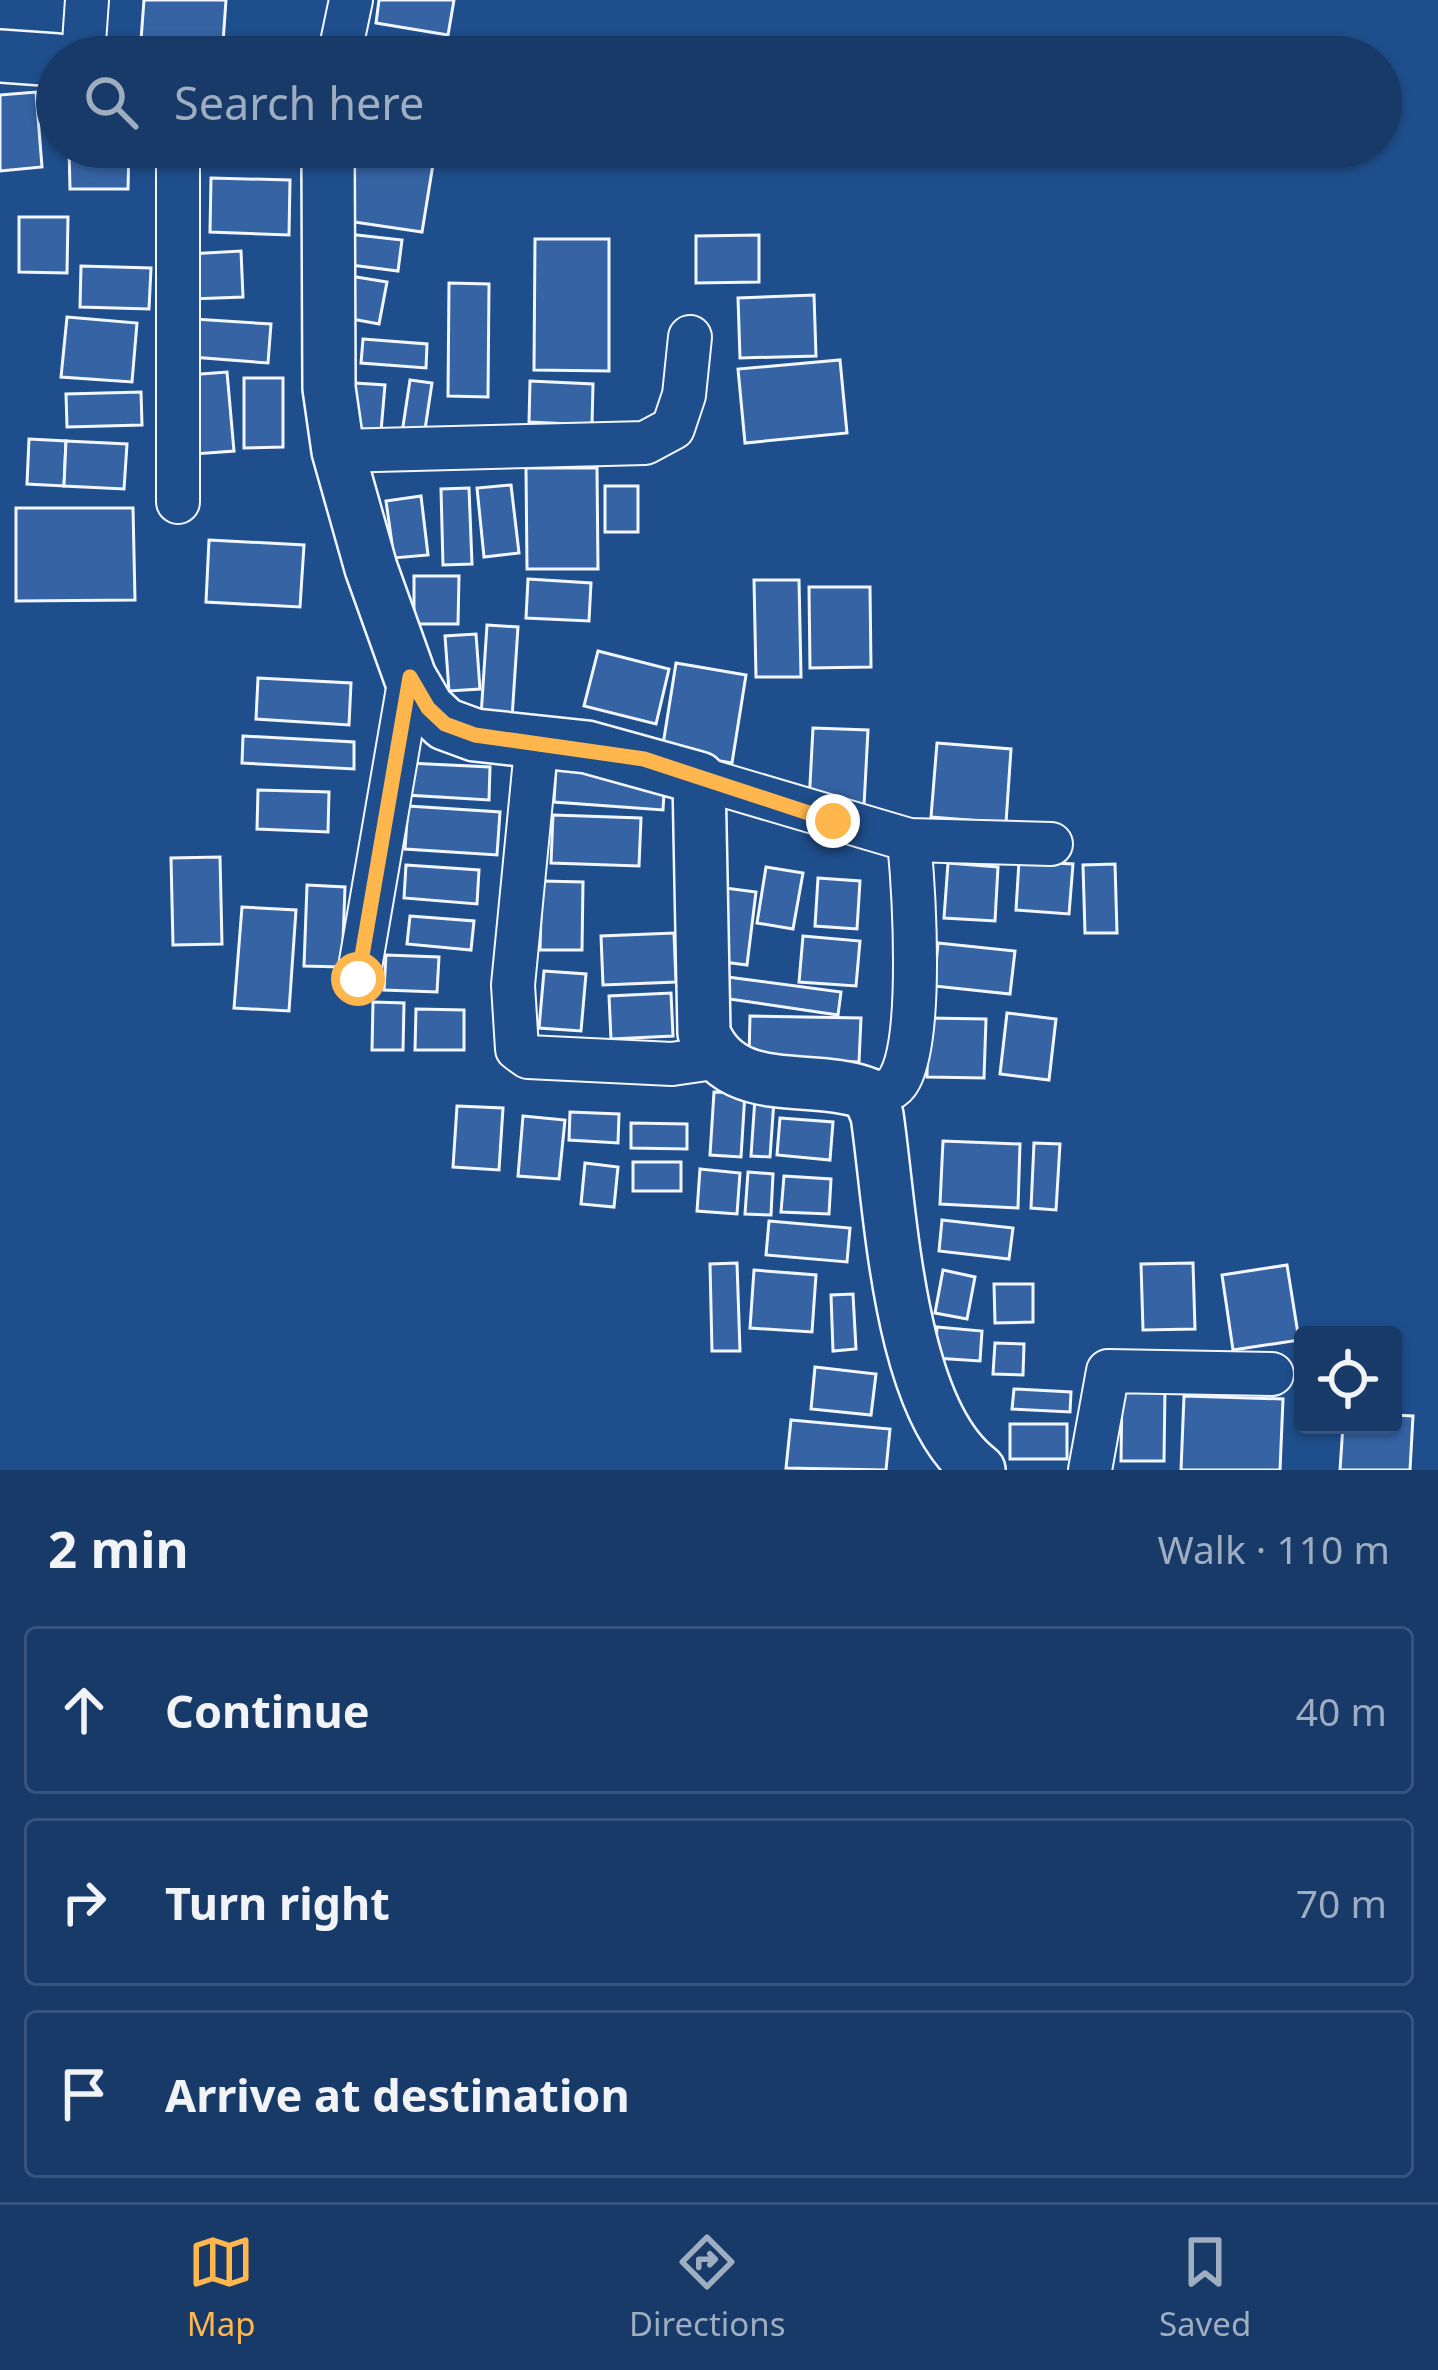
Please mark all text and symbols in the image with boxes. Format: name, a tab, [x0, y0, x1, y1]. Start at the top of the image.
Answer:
search box	[36, 36, 1402, 168]
icon: search	[78, 69, 144, 135]
text: Search here	[174, 72, 424, 133]
route end	[806, 794, 860, 848]
route start	[331, 952, 385, 1006]
map controls	[1294, 1326, 1402, 1434]
button: locate	[1294, 1326, 1402, 1434]
text: 2 min	[48, 1513, 189, 1583]
text: Walk · 110 m	[1157, 1522, 1390, 1575]
icon: ahead	[51, 1677, 117, 1743]
text: Continue	[165, 1680, 370, 1741]
text: 40 m	[1296, 1684, 1387, 1737]
icon: right	[51, 1869, 117, 1935]
text: Turn right	[165, 1872, 390, 1933]
text: 70 m	[1296, 1876, 1387, 1929]
icon: arrive	[51, 2061, 117, 2127]
text: Arrive at destination	[165, 2064, 630, 2125]
tab: Map	[187, 2229, 255, 2346]
tab: Directions	[629, 2229, 786, 2346]
tab: Saved	[1159, 2229, 1251, 2346]

